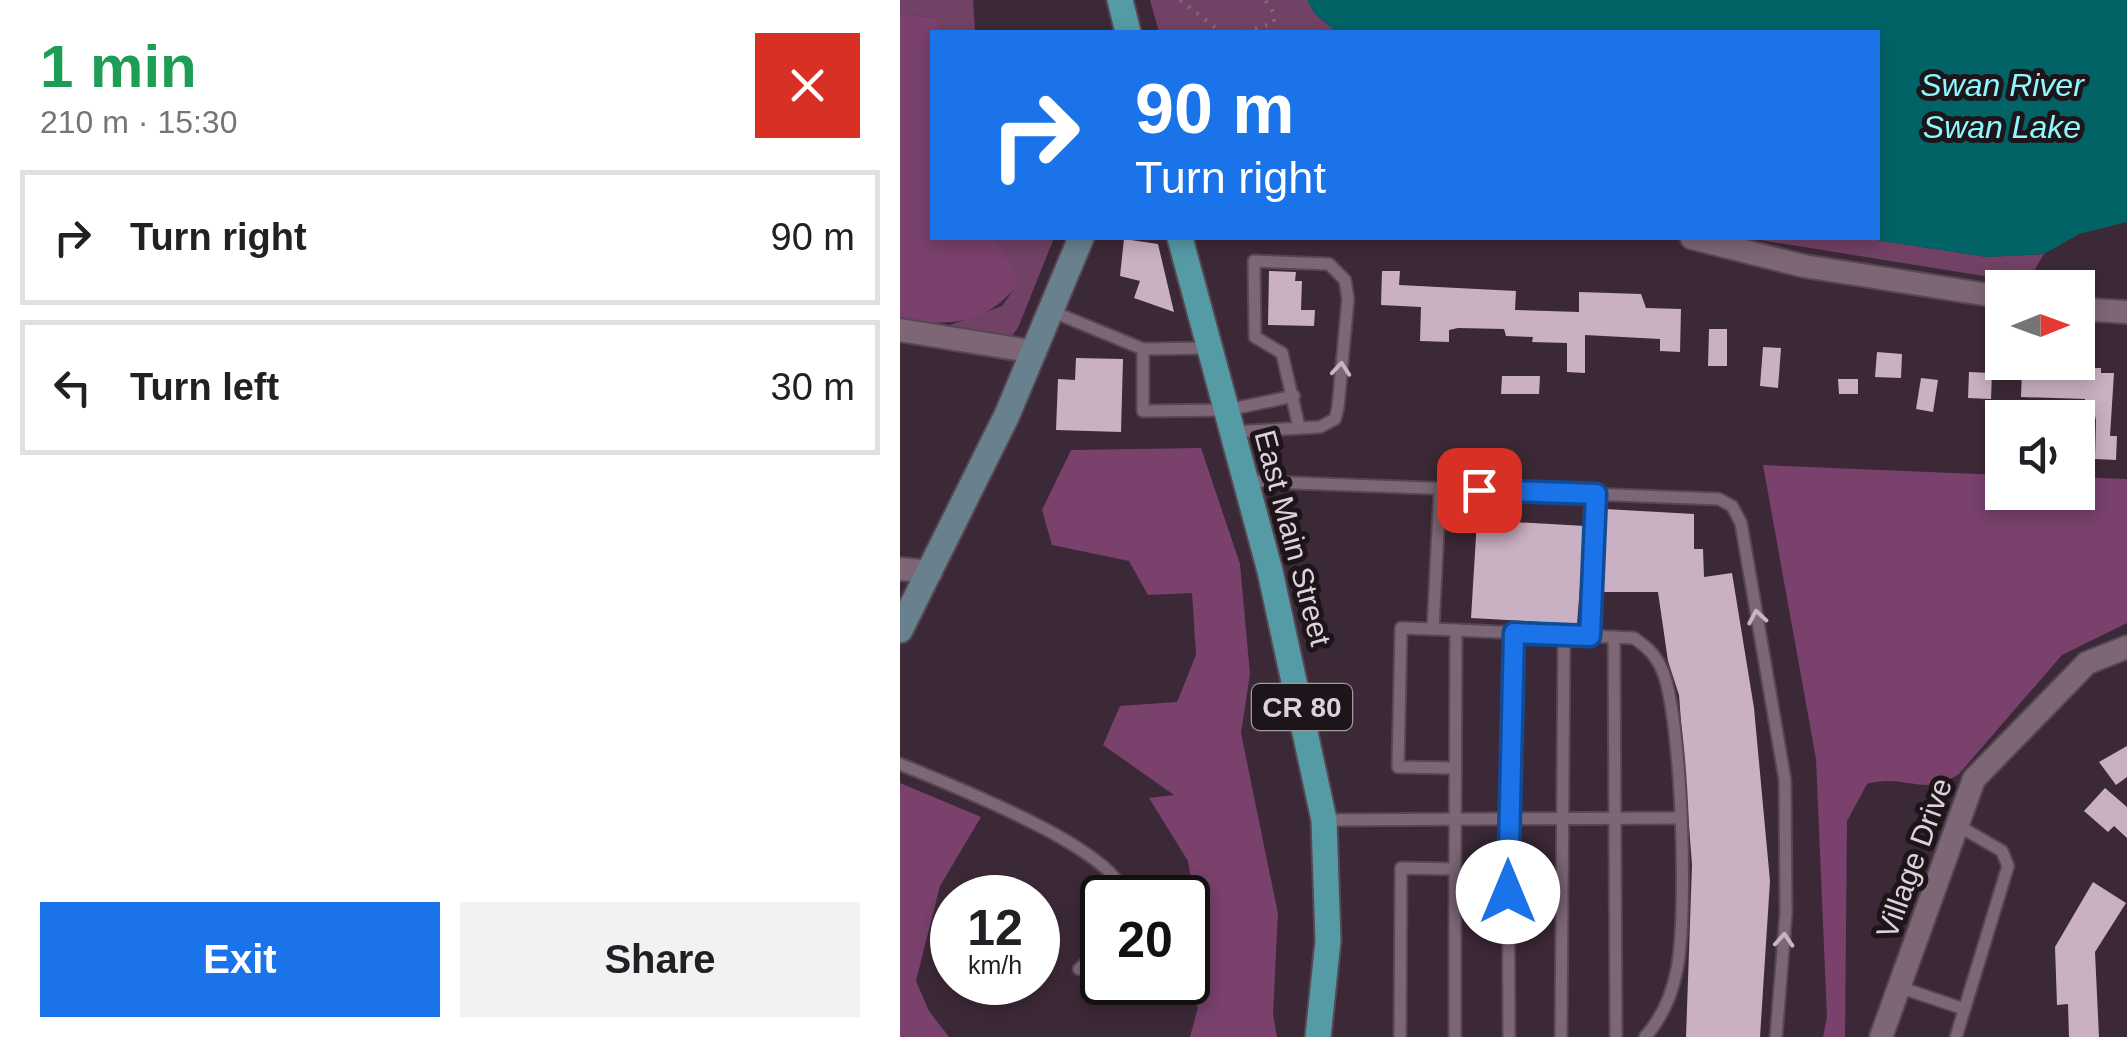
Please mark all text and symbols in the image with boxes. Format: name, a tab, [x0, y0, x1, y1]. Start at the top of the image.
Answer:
text: 1 min	[40, 33, 197, 100]
button: close	[755, 33, 860, 138]
water label: Swan River	[1920, 67, 2085, 103]
icon: right	[970, 70, 1100, 200]
text: 90 m	[1135, 70, 1295, 148]
text: 210 m · 15:30	[40, 104, 237, 140]
water label: Swan Lake	[1923, 109, 2081, 145]
text: Turn right	[1135, 152, 1326, 203]
icon: right	[45, 210, 100, 265]
text: Turn right	[130, 216, 307, 258]
text: 90 m	[771, 216, 855, 258]
north arrow	[1985, 270, 2095, 380]
map controls	[1985, 270, 2095, 510]
icon: left	[45, 360, 100, 415]
one-way arrow	[1330, 360, 1352, 376]
text: Turn left	[130, 366, 279, 408]
text: 30 m	[771, 366, 855, 408]
button: sound	[1985, 400, 2095, 510]
street label: East Main Street	[1248, 427, 1338, 650]
pin	[1437, 448, 1522, 533]
icon: arrive	[1452, 463, 1507, 518]
one-way arrow	[1747, 609, 1768, 625]
road number: CR 80	[1252, 684, 1352, 730]
street label: Village Drive	[1870, 773, 1958, 943]
position arrow	[1456, 840, 1560, 944]
speed limit sign: 20	[1080, 875, 1210, 1005]
text: 12	[967, 900, 1023, 956]
button: Exit	[40, 902, 440, 1017]
button: Share	[460, 902, 860, 1017]
one-way arrow	[1772, 931, 1794, 947]
text: km/h	[968, 951, 1022, 979]

